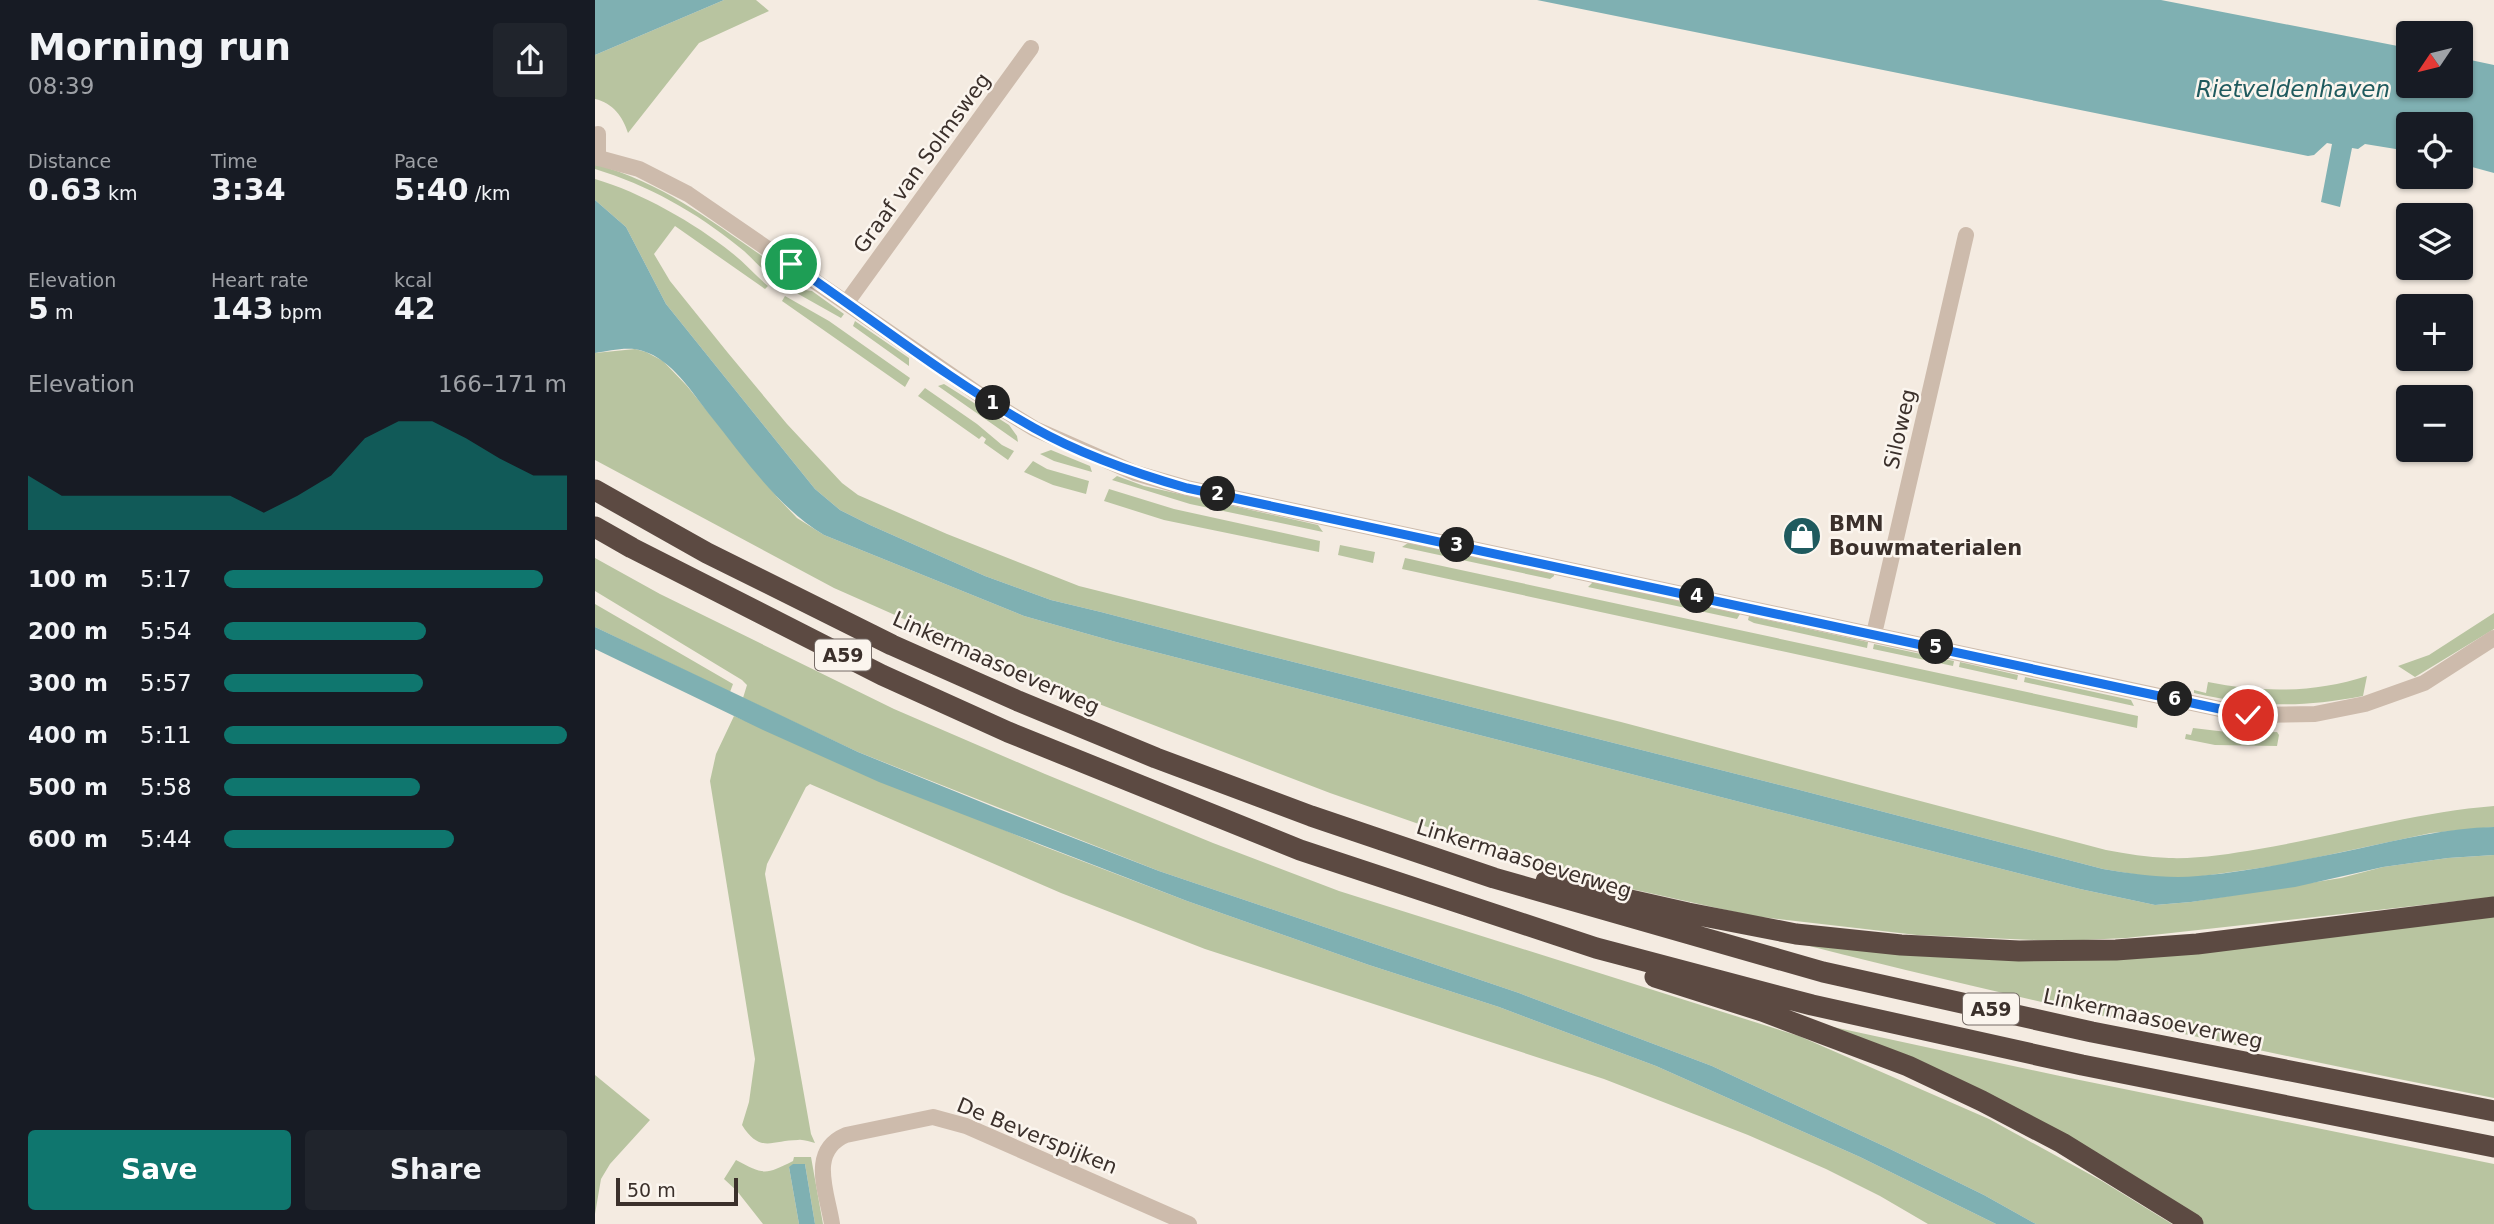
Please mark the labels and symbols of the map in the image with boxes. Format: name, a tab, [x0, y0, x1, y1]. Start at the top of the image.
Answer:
north arrow	[2396, 21, 2473, 98]
street label: Graaf van Solmsweg	[849, 68, 995, 258]
water label: Rietveldenhaven	[2196, 76, 2390, 102]
pin	[761, 234, 821, 294]
pin: 1	[975, 386, 1011, 420]
street label: Siloweg	[1879, 387, 1921, 471]
pin: 2	[1201, 476, 1235, 512]
place label: BMN Bouwmaterialen	[1829, 512, 2022, 560]
shop icon: BMN Bouwmaterialen	[1781, 515, 1823, 557]
pin: 3	[1439, 528, 1475, 562]
pin: 4	[1679, 578, 1715, 614]
street label: Linkermaasoeverweg	[889, 607, 1103, 719]
pin: 5	[1919, 630, 1953, 664]
road number: A59	[815, 640, 871, 670]
pin: 6	[2157, 682, 2193, 716]
pin	[2218, 685, 2278, 745]
street label: Linkermaasoeverweg	[1413, 815, 1635, 903]
street label: Linkermaasoeverweg	[2041, 984, 2265, 1054]
road number: A59	[1963, 993, 2019, 1024]
street label: De Beverspijken	[953, 1093, 1121, 1179]
scale bar	[616, 1175, 739, 1207]

